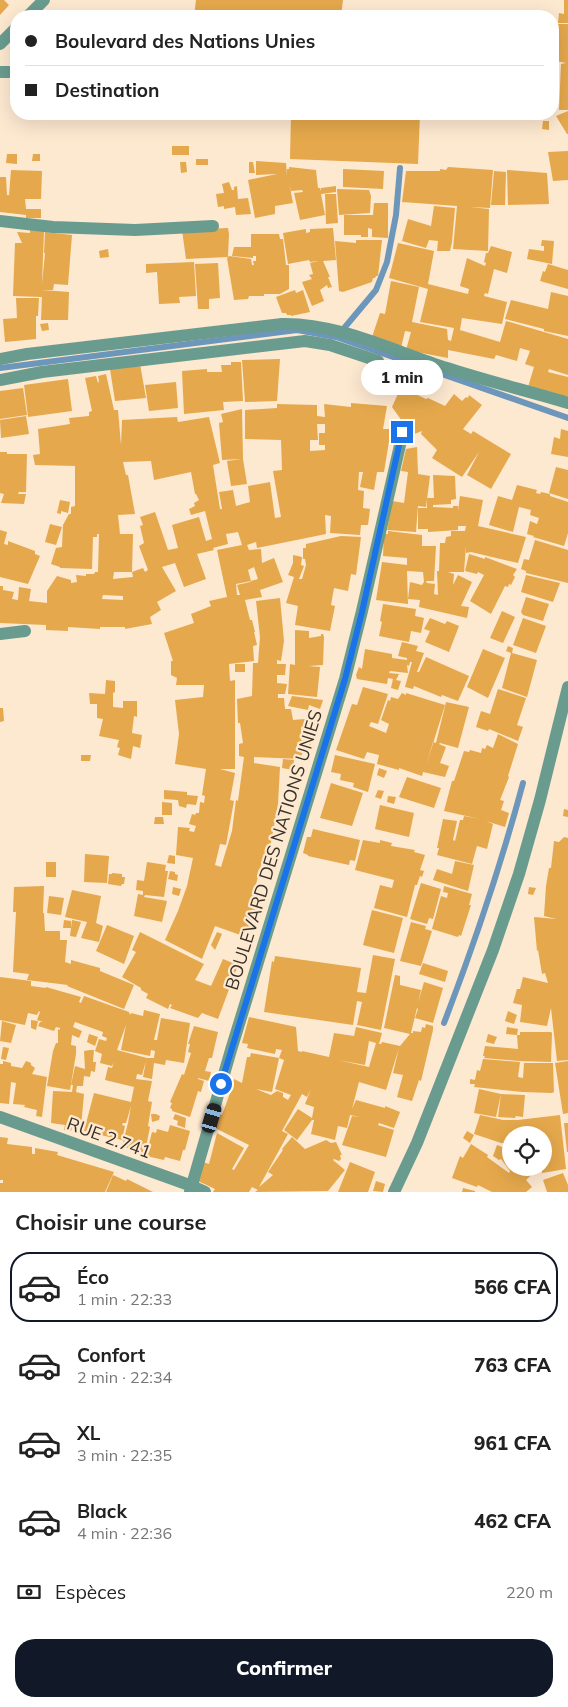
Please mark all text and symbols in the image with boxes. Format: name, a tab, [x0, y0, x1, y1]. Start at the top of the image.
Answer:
text: Boulevard des Nations Unies	[55, 29, 315, 53]
text: Destination	[55, 78, 160, 102]
callout: 1 min	[361, 360, 443, 394]
text: 1 min	[381, 367, 423, 387]
route end	[391, 421, 413, 443]
street label: BOULEVARD DES NATIONS UNIES	[220, 707, 327, 993]
route start	[210, 1073, 232, 1095]
car	[200, 1102, 223, 1134]
street label: RUE 2.741	[64, 1112, 155, 1163]
map controls	[502, 1126, 552, 1176]
button: locate	[502, 1126, 552, 1176]
text: Choisir une course	[15, 1208, 207, 1236]
icon: car	[17, 1265, 62, 1310]
text: Éco	[77, 1265, 109, 1289]
text: 566 CFA	[474, 1275, 551, 1299]
text: 1 min · 22:33	[77, 1289, 172, 1309]
icon: car	[17, 1343, 62, 1388]
text: Confort	[77, 1343, 145, 1367]
text: 763 CFA	[474, 1353, 551, 1377]
text: 2 min · 22:34	[77, 1367, 172, 1387]
icon: car	[17, 1421, 62, 1466]
text: XL	[77, 1421, 100, 1445]
text: 961 CFA	[474, 1431, 551, 1455]
text: 3 min · 22:35	[77, 1445, 172, 1465]
icon: car	[17, 1499, 62, 1544]
text: Black	[77, 1499, 127, 1523]
text: 462 CFA	[474, 1509, 551, 1533]
text: 4 min · 22:36	[77, 1523, 172, 1543]
icon: cash	[15, 1578, 43, 1606]
text: Espèces	[55, 1580, 126, 1604]
text: 220 m	[506, 1582, 553, 1602]
button: Confirmer	[15, 1639, 553, 1697]

